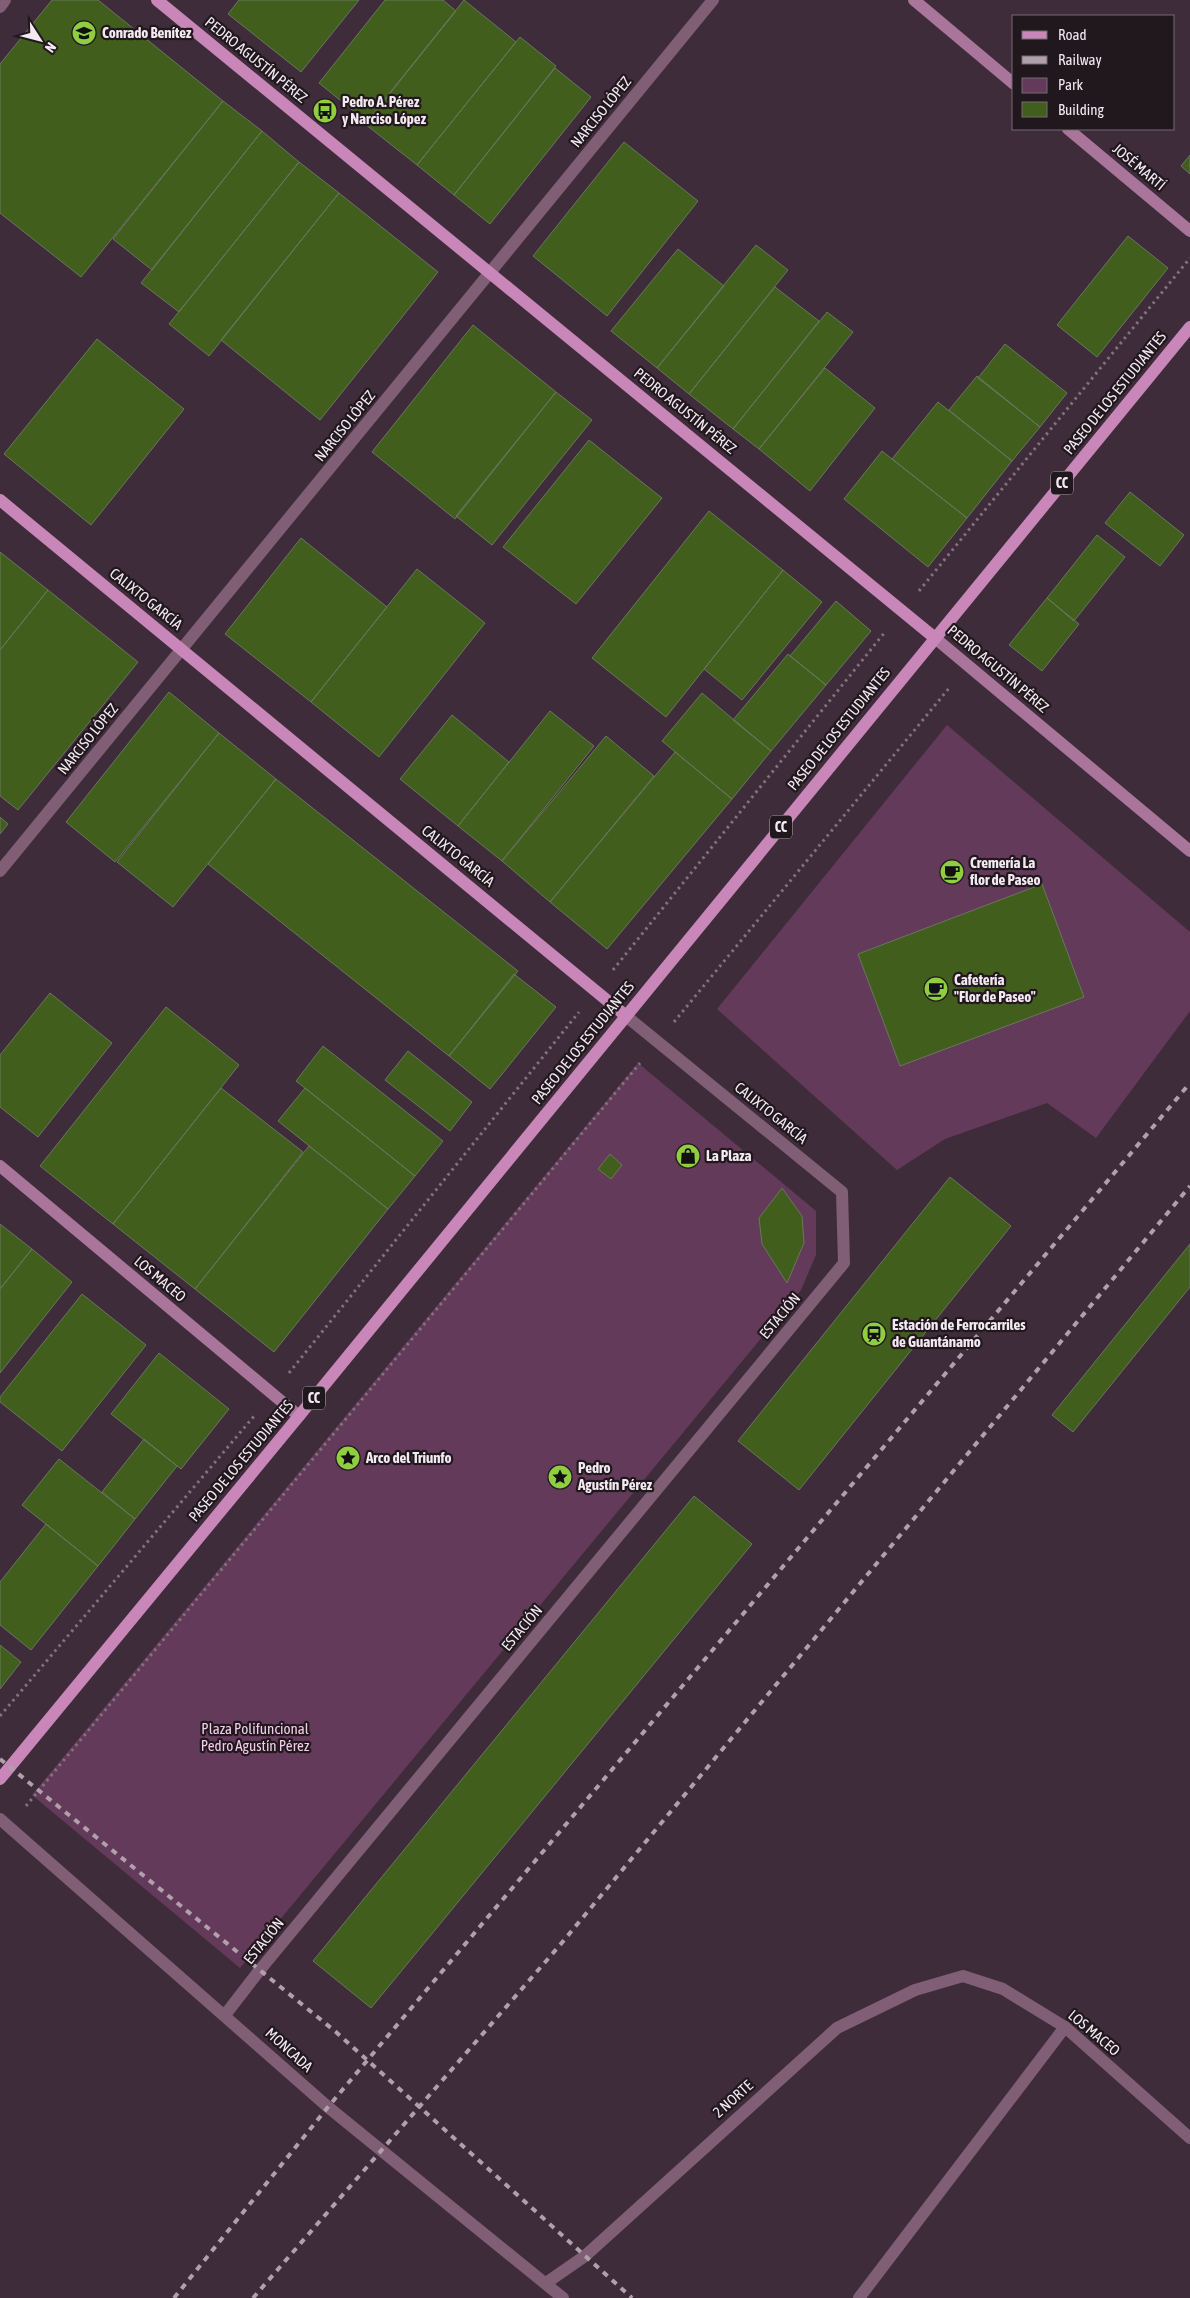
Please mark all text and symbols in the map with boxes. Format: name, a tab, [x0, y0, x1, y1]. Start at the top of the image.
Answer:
street label: PEDRO AGUSTÍN PÉREZ	[202, 13, 311, 106]
north arrow	[15, 15, 65, 65]
legend	[1012, 15, 1175, 130]
school or university icon: Conrado Benítez	[71, 20, 97, 46]
place label: Conrado Benítez	[102, 24, 192, 41]
text: Road	[1058, 26, 1087, 43]
text: N	[42, 40, 59, 56]
text: Railway	[1058, 51, 1102, 68]
street label: NARCISO LÓPEZ	[567, 73, 634, 150]
text: Park	[1058, 76, 1083, 93]
place label: Pedro A. Pérez y Narciso López	[342, 93, 427, 127]
bus stop icon: Pedro A. Pérez y Narciso López	[312, 98, 338, 124]
text: Building	[1058, 101, 1104, 118]
street label: JOSÉ MARTÍ	[1109, 140, 1169, 194]
street label: PASEO DE LOS ESTUDIANTES	[1060, 328, 1169, 457]
street label: PEDRO AGUSTÍN PÉREZ	[631, 364, 740, 457]
street label: NARCISO LÓPEZ	[311, 387, 378, 464]
road number: CC	[1051, 472, 1073, 494]
street label: CALIXTO GARCÍA	[107, 564, 186, 633]
street label: PEDRO AGUSTÍN PÉREZ	[944, 621, 1052, 716]
street label: PASEO DE LOS ESTUDIANTES	[784, 664, 893, 793]
street label: NARCISO LÓPEZ	[54, 700, 121, 777]
road number: CC	[770, 816, 792, 839]
street label: CALIXTO GARCÍA	[419, 821, 498, 890]
place label: Cremería La flor de Paseo	[969, 854, 1041, 888]
cafe icon: Cremería La flor de Paseo	[939, 859, 965, 885]
place label: Cafetería "Flor de Paseo"	[954, 971, 1036, 1005]
cafe icon: Cafetería "Flor de Paseo"	[923, 976, 949, 1002]
street label: PASEO DE LOS ESTUDIANTES	[528, 978, 637, 1107]
street label: CALIXTO GARCÍA	[732, 1078, 811, 1147]
shop icon: La Plaza	[675, 1143, 701, 1169]
place label: La Plaza	[706, 1147, 752, 1164]
street label: LOS MACEO	[131, 1252, 190, 1305]
street label: ESTACIÓN	[756, 1289, 804, 1342]
place label: Estación de Ferrocarriles de Guantánamo	[892, 1316, 1026, 1350]
station icon: Estación de Ferrocarriles de Guantánamo	[861, 1321, 887, 1347]
road number: CC	[303, 1386, 325, 1410]
street label: PASEO DE LOS ESTUDIANTES	[185, 1397, 296, 1525]
place icon: Arco del Triunfo	[335, 1445, 361, 1471]
place label: Arco del Triunfo	[365, 1449, 452, 1466]
place label: Pedro Agustín Pérez	[577, 1459, 653, 1493]
place icon: Pedro Agustín Pérez	[547, 1464, 573, 1490]
street label: ESTACIÓN	[498, 1601, 546, 1654]
park label: Plaza Polifuncional Pedro Agustín Pérez	[201, 1720, 310, 1754]
street label: ESTACIÓN	[240, 1914, 287, 1967]
street label: LOS MACEO	[1065, 2006, 1124, 2059]
street label: MONCADA	[262, 2024, 317, 2076]
street label: 2 NORTE	[709, 2076, 756, 2121]

